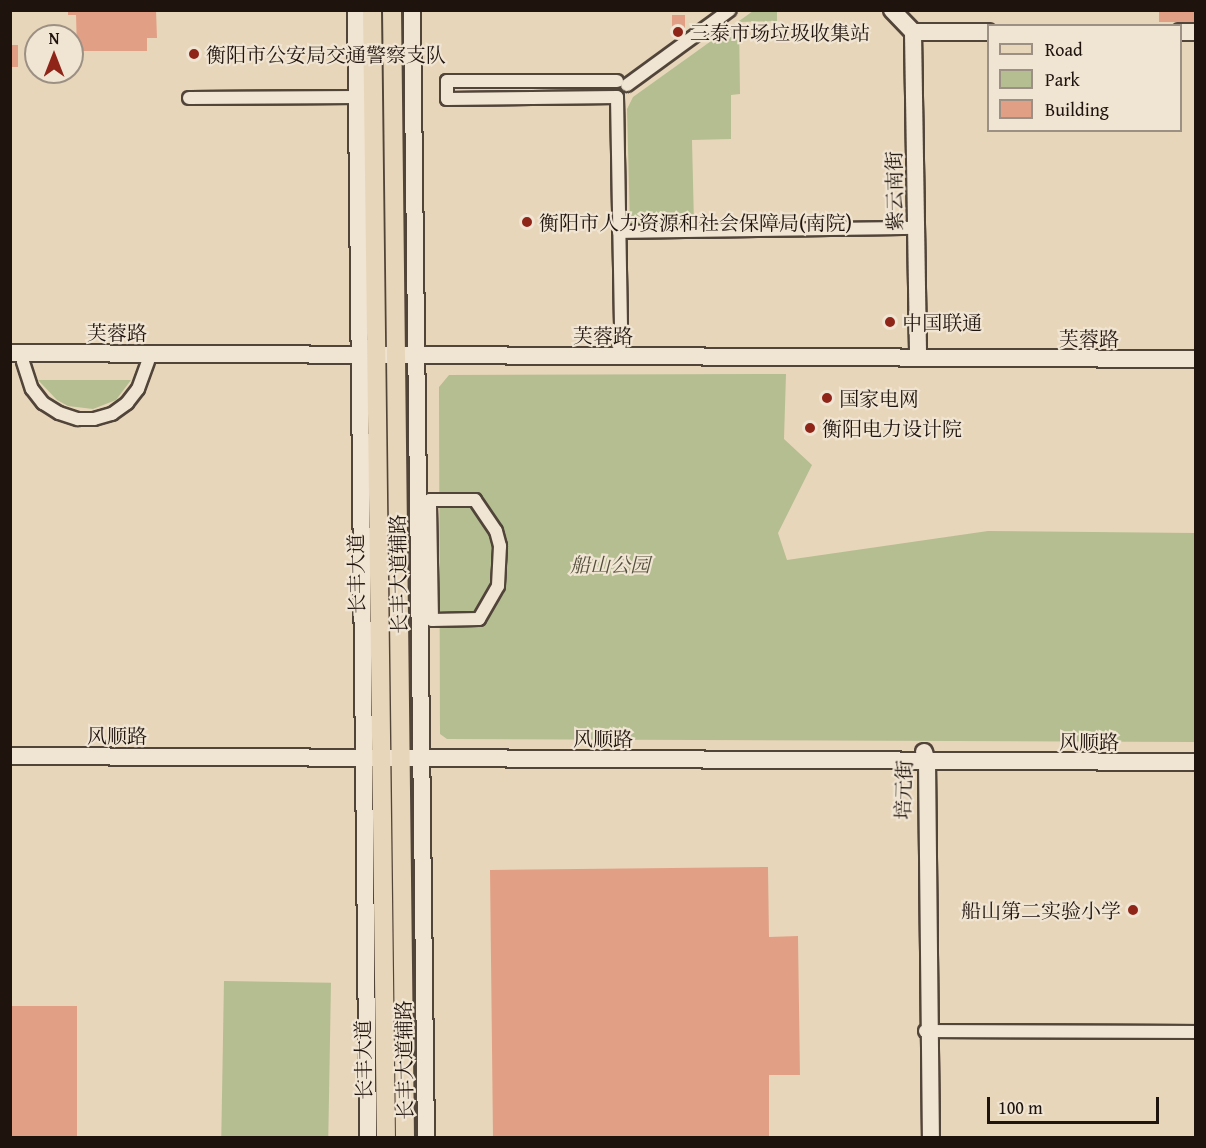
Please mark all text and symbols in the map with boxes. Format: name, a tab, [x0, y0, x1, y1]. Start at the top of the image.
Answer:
place label: 三泰市场垃圾收集站	[690, 20, 870, 44]
north arrow	[24, 24, 84, 84]
legend	[987, 24, 1182, 132]
marker: 三泰市场垃圾收集站	[671, 25, 685, 39]
text: N	[49, 26, 59, 50]
text: Road	[1045, 36, 1083, 63]
place label: 衡阳市公安局交通警察支队	[206, 42, 446, 66]
marker: 衡阳市公安局交通警察支队	[187, 47, 201, 61]
text: Park	[1045, 66, 1080, 93]
text: Building	[1045, 96, 1109, 123]
street label: 紫云南街	[881, 151, 907, 231]
place label: 衡阳市人力资源和社会保障局(南院)	[539, 210, 852, 234]
marker: 衡阳市人力资源和社会保障局(南院)	[520, 215, 534, 229]
place label: 中国联通	[902, 310, 982, 334]
marker: 中国联通	[883, 315, 897, 329]
street label: 芙蓉路	[87, 320, 147, 344]
street label: 芙蓉路	[573, 323, 633, 347]
street label: 芙蓉路	[1059, 326, 1119, 350]
place label: 国家电网	[839, 386, 919, 410]
marker: 国家电网	[820, 391, 834, 405]
place label: 衡阳电力设计院	[822, 416, 962, 440]
marker: 衡阳电力设计院	[803, 421, 817, 435]
street label: 长丰大道辅路	[385, 514, 411, 634]
street label: 长丰大道	[343, 534, 369, 614]
park label: 船山公园	[570, 552, 650, 576]
street label: 风顺路	[87, 723, 147, 747]
street label: 风顺路	[573, 726, 633, 750]
street label: 风顺路	[1059, 729, 1119, 753]
street label: 培元街	[890, 760, 916, 820]
place label: 船山第二实验小学	[961, 898, 1121, 922]
marker: 船山第二实验小学	[1126, 903, 1140, 917]
street label: 长丰大道辅路	[391, 1000, 417, 1120]
street label: 长丰大道	[350, 1020, 376, 1100]
scale bar	[990, 1085, 1162, 1123]
text: 100 m	[998, 1094, 1043, 1121]

